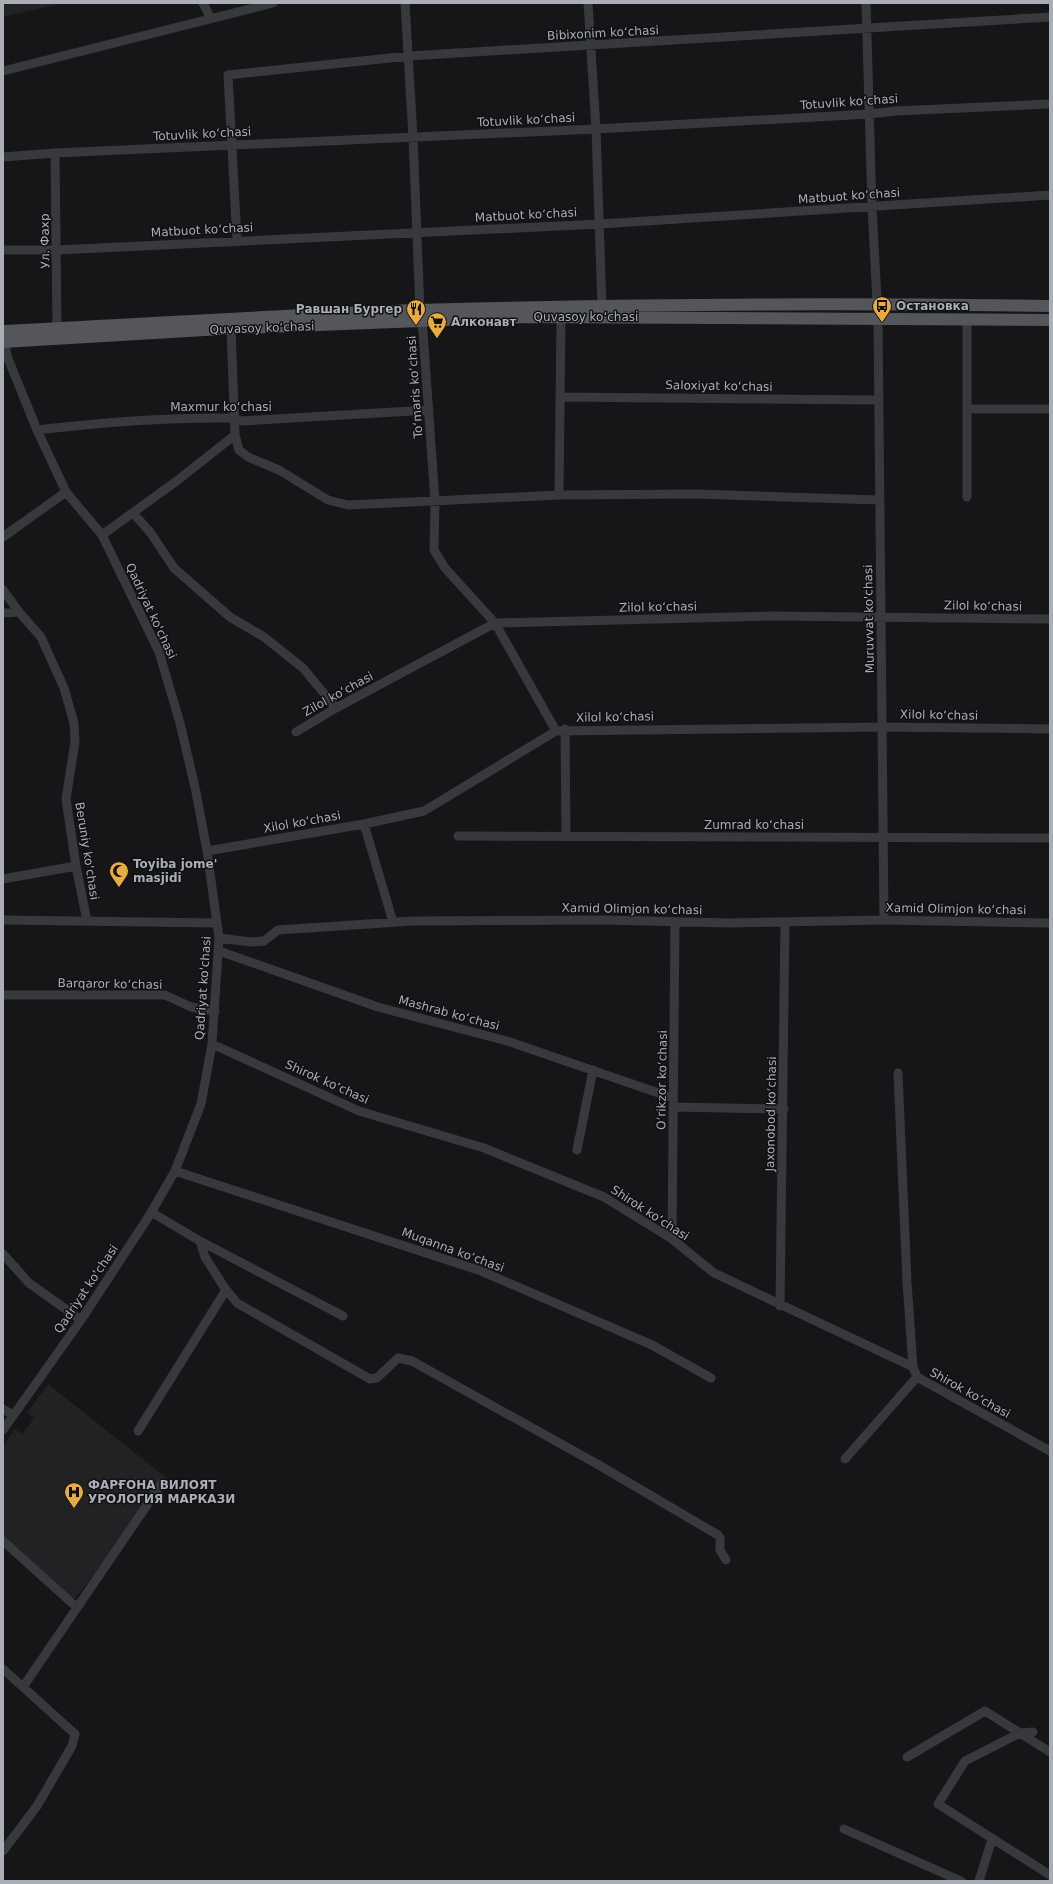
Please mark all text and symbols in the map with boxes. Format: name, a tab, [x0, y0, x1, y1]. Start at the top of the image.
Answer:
street label: Bibixonim koʻchasi	[547, 23, 659, 43]
street label: Totuvlik koʻchasi	[798, 92, 899, 112]
street label: Totuvlik koʻchasi	[476, 110, 575, 130]
street label: Totuvlik koʻchasi	[152, 124, 251, 144]
street label: Matbuot koʻchasi	[797, 185, 901, 207]
street label: Matbuot koʻchasi	[475, 205, 577, 225]
street label: Ул. Фахр	[38, 213, 52, 269]
street label: Matbuot koʻchasi	[151, 220, 253, 240]
bus stop icon: Остановка	[871, 295, 893, 323]
restaurant icon: Равшан Бургер	[405, 298, 427, 326]
place label: Остановка	[896, 299, 969, 313]
place label: Равшан Бургер	[296, 302, 402, 316]
street label: Quvasoy koʻchasi	[534, 310, 638, 324]
supermarket icon: Алконавт	[426, 311, 448, 339]
place label: Алконавт	[451, 315, 516, 329]
street label: Quvasoy koʻchasi	[209, 319, 315, 337]
street label: Toʻmaris koʻchasi	[404, 335, 426, 440]
street label: Saloxiyat koʻchasi	[665, 378, 773, 394]
street label: Maxmur koʻchasi	[170, 400, 272, 414]
street label: Qadriyat ko'chasi	[123, 561, 179, 661]
street label: Muruvvat ko'chasi	[861, 564, 877, 674]
street label: Zilol koʻchasi	[944, 598, 1022, 614]
street label: Zilol koʻchasi	[619, 599, 697, 615]
street label: Zilol koʻchasi	[300, 669, 376, 719]
street label: Xilol koʻchasi	[900, 707, 978, 723]
street label: Xilol koʻchasi	[576, 709, 654, 725]
street label: Beruniy koʻchasi	[72, 801, 102, 901]
street label: Xilol koʻchasi	[262, 808, 342, 836]
street label: Zumrad koʻchasi	[704, 818, 804, 832]
place label: Toyiba jome' masjidi	[133, 857, 217, 885]
mosque icon: Toyiba jome' masjidi	[108, 860, 130, 888]
street label: Xamid Olimjon koʻchasi	[562, 901, 702, 917]
street label: Xamid Olimjon koʻchasi	[886, 901, 1026, 917]
street label: Qadriyat ko'chasi	[192, 936, 214, 1040]
street label: Barqaror koʻchasi	[57, 976, 163, 992]
street label: Mashrab koʻchasi	[397, 993, 501, 1033]
street label: Oʻrikzor koʻchasi	[654, 1030, 670, 1130]
street label: Jaxonobod koʻchasi	[763, 1056, 779, 1173]
street label: Shirok koʻchasi	[283, 1057, 371, 1107]
street label: Shirok koʻchasi	[608, 1183, 692, 1243]
street label: Muqanna koʻchasi	[400, 1225, 506, 1275]
street label: Qadriyat ko'chasi	[51, 1242, 121, 1336]
street label: Shirok koʻchasi	[927, 1365, 1013, 1421]
place label: ФАРҒОНА ВИЛОЯТ УРОЛОГИЯ МАРКАЗИ	[88, 1478, 235, 1506]
hospital icon: ФАРҒОНА ВИЛОЯТ УРОЛОГИЯ МАРКАЗИ	[63, 1481, 85, 1509]

